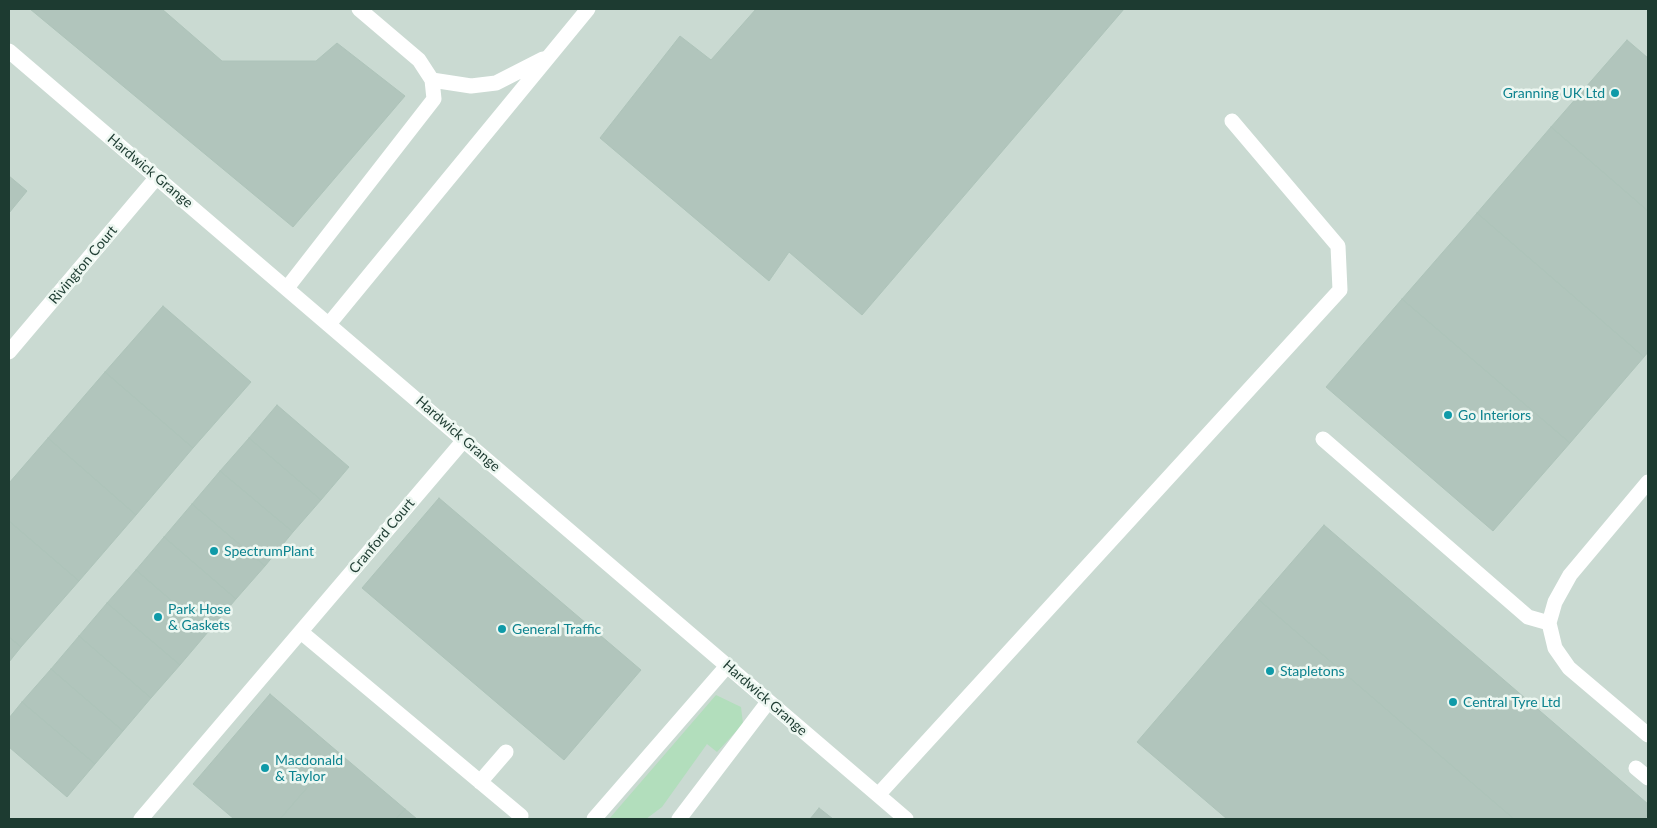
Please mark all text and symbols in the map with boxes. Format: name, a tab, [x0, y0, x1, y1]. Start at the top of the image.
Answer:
place label: Granning UK Ltd	[1503, 85, 1605, 101]
marker: Granning UK Ltd	[1609, 87, 1621, 99]
street label: Hardwick Grange	[104, 130, 196, 212]
street label: Rivington Court	[45, 222, 121, 308]
street label: Hardwick Grange	[412, 393, 504, 475]
place label: Go Interiors	[1458, 407, 1531, 423]
marker: Go Interiors	[1442, 409, 1454, 421]
street label: Cranford Court	[346, 495, 418, 577]
place label: SpectrumPlant	[224, 543, 314, 559]
marker: SpectrumPlant	[208, 545, 220, 557]
place label: Park Hose & Gaskets	[168, 601, 231, 634]
marker: Park Hose & Gaskets	[152, 611, 164, 623]
place label: General Traffic	[512, 621, 601, 637]
marker: General Traffic	[496, 623, 508, 635]
street label: Hardwick Grange	[719, 657, 811, 739]
place label: Stapletons	[1280, 663, 1345, 679]
marker: Stapletons	[1264, 665, 1276, 677]
place label: Central Tyre Ltd	[1463, 694, 1561, 710]
marker: Central Tyre Ltd	[1447, 696, 1459, 708]
place label: Macdonald & Taylor	[275, 752, 343, 784]
marker: Macdonald & Taylor	[259, 762, 271, 774]

